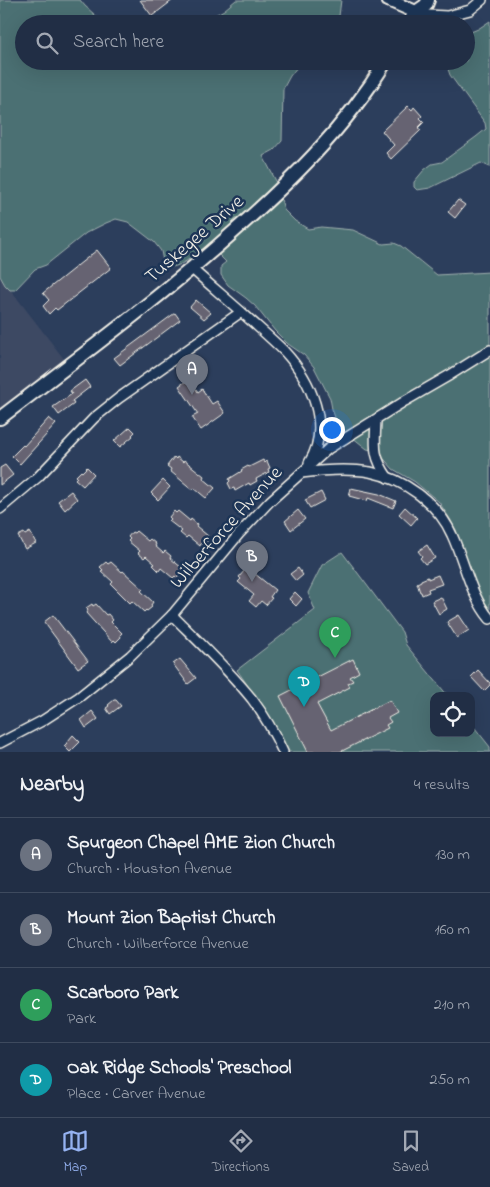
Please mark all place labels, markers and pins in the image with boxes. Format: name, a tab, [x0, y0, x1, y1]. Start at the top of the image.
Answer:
pin: A	[176, 354, 208, 395]
pin: B	[236, 541, 268, 582]
pin: C	[319, 617, 351, 658]
pin: D	[288, 666, 320, 707]

